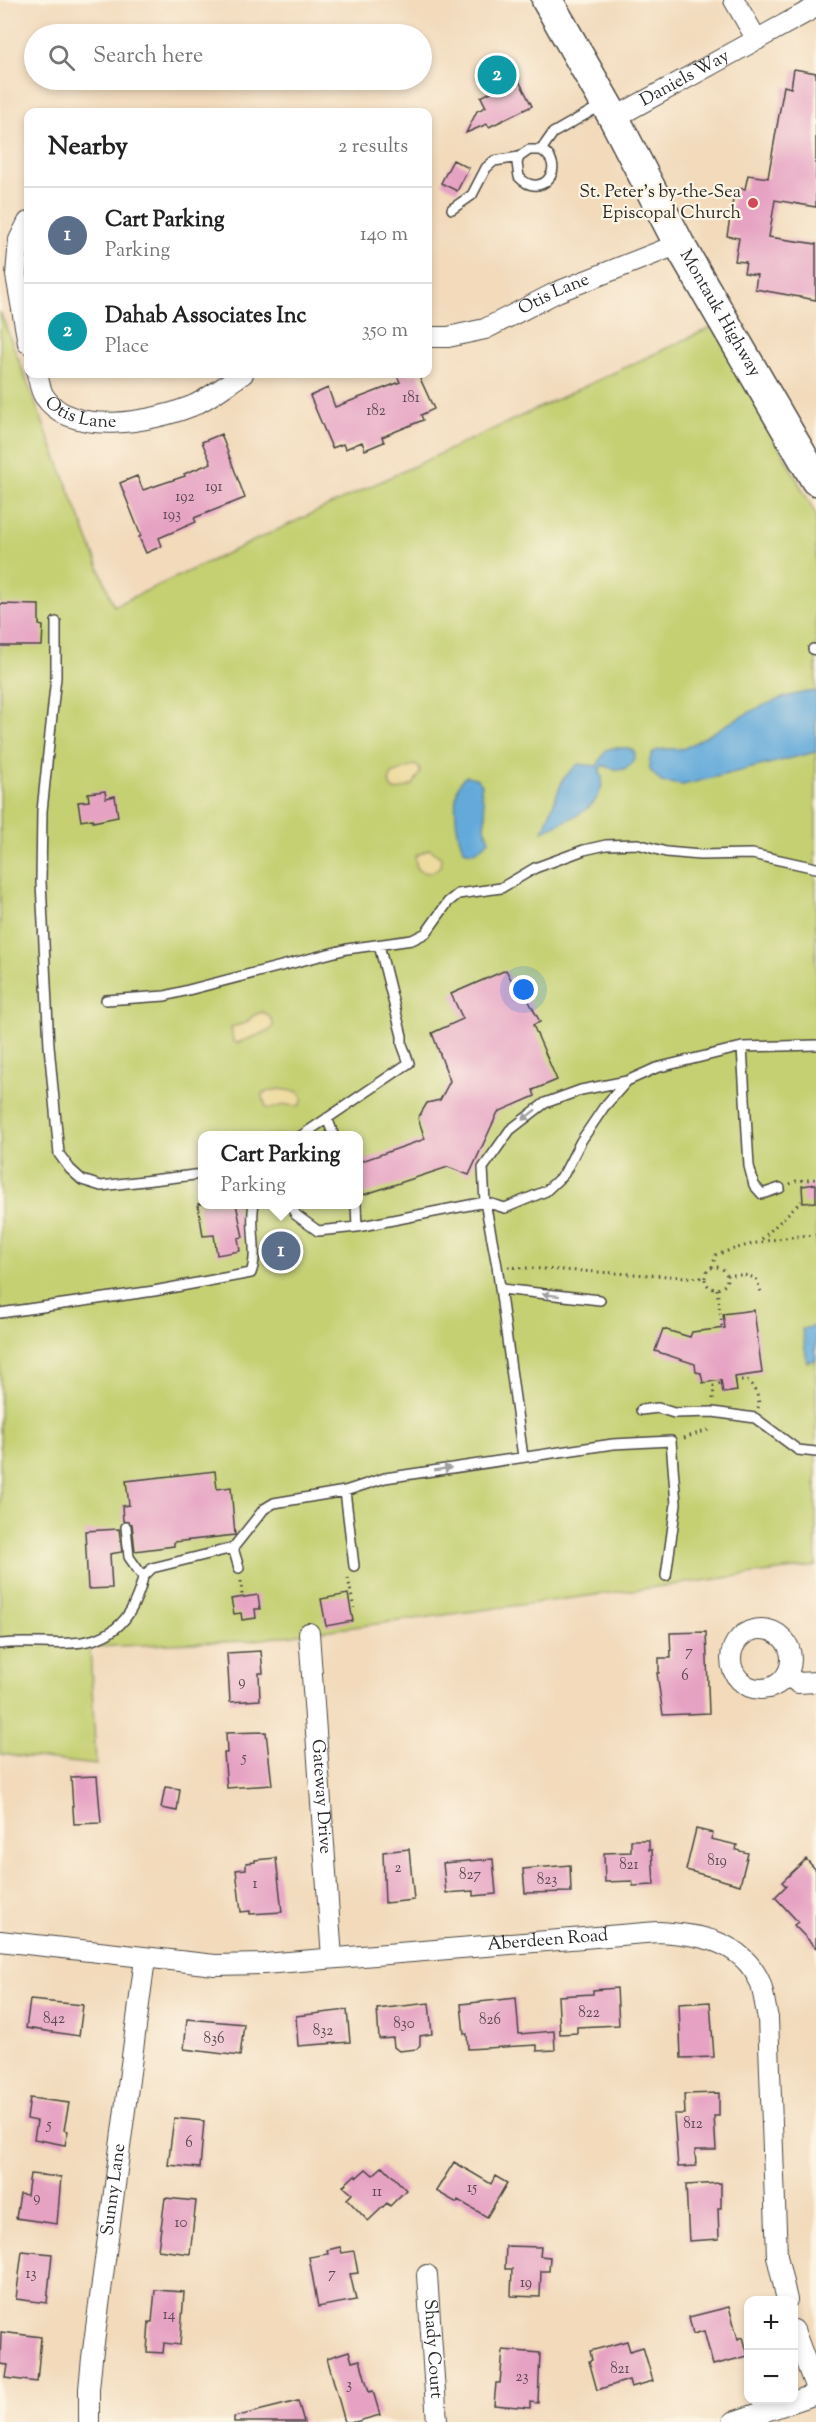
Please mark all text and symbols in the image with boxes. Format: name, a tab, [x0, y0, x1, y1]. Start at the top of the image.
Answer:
search box	[24, 24, 432, 90]
icon: search	[45, 41, 78, 74]
text: Search here	[93, 41, 203, 73]
street label: Daniels Way	[636, 44, 734, 114]
pin: 2	[478, 52, 516, 98]
text: Nearby	[48, 129, 128, 166]
text: 2 results	[338, 133, 408, 162]
place label: St. Peter's by-the-Sea Episcopal Church	[579, 180, 741, 227]
marker: St. Peter's by-the-Sea Episcopal Church	[746, 196, 760, 210]
text: Cart Parking	[105, 205, 225, 237]
text: 1	[64, 221, 71, 250]
text: 140 m	[360, 221, 408, 250]
text: Parking	[105, 237, 170, 266]
street label: Montauk Highway	[672, 245, 767, 382]
street label: Otis Lane	[514, 267, 593, 323]
text: Dahab Associates Inc	[105, 301, 306, 333]
text: 2	[63, 317, 72, 346]
text: 350 m	[362, 317, 408, 346]
text: Place	[105, 333, 149, 362]
house number: 181	[402, 388, 420, 409]
street label: Otis Lane	[38, 391, 117, 436]
house number: 182	[366, 401, 386, 422]
house number: 191	[205, 477, 223, 498]
house number: 192	[175, 487, 195, 508]
house number: 193	[163, 505, 181, 526]
your location	[509, 975, 538, 1004]
one-way arrow	[522, 1109, 537, 1121]
popup	[198, 1131, 363, 1209]
text: Cart Parking	[221, 1140, 340, 1172]
text: Parking	[221, 1172, 286, 1201]
pin: 1	[262, 1228, 300, 1274]
one-way arrow	[541, 1290, 560, 1300]
one-way arrow	[434, 1464, 453, 1473]
house number: 7	[685, 1642, 693, 1663]
house number: 6	[681, 1666, 689, 1687]
house number: 9	[238, 1672, 246, 1693]
street label: Gateway Drive	[304, 1738, 338, 1855]
house number: 5	[240, 1748, 247, 1769]
house number: 819	[707, 1851, 727, 1872]
house number: 821	[619, 1855, 639, 1876]
house number: 2	[394, 1858, 402, 1879]
house number: 827	[459, 1865, 481, 1886]
house number: 823	[537, 1870, 557, 1891]
house number: 1	[252, 1874, 258, 1895]
street label: Aberdeen Road	[486, 1923, 609, 1959]
house number: 822	[578, 2003, 600, 2024]
house number: 842	[43, 2009, 65, 2030]
house number: 826	[479, 2010, 501, 2031]
house number: 830	[393, 2014, 415, 2035]
house number: 832	[313, 2021, 333, 2042]
house number: 836	[204, 2029, 224, 2050]
house number: 812	[683, 2114, 703, 2135]
house number: 5	[45, 2115, 52, 2136]
house number: 6	[185, 2133, 193, 2154]
street label: Sunny Lane	[95, 2142, 133, 2237]
house number: 15	[467, 2178, 477, 2199]
house number: 11	[372, 2182, 382, 2203]
house number: 9	[33, 2188, 41, 2209]
house number: 10	[175, 2213, 188, 2234]
house number: 13	[25, 2264, 37, 2285]
house number: 7	[328, 2264, 336, 2285]
house number: 19	[520, 2273, 532, 2294]
map controls	[744, 2296, 798, 2404]
button: +	[744, 2296, 798, 2350]
street label: Shady Court	[416, 2298, 448, 2399]
house number: 14	[163, 2305, 176, 2326]
button: −	[744, 2350, 798, 2404]
house number: 821	[610, 2359, 630, 2380]
house number: 23	[515, 2367, 529, 2388]
house number: 3	[346, 2375, 352, 2396]

